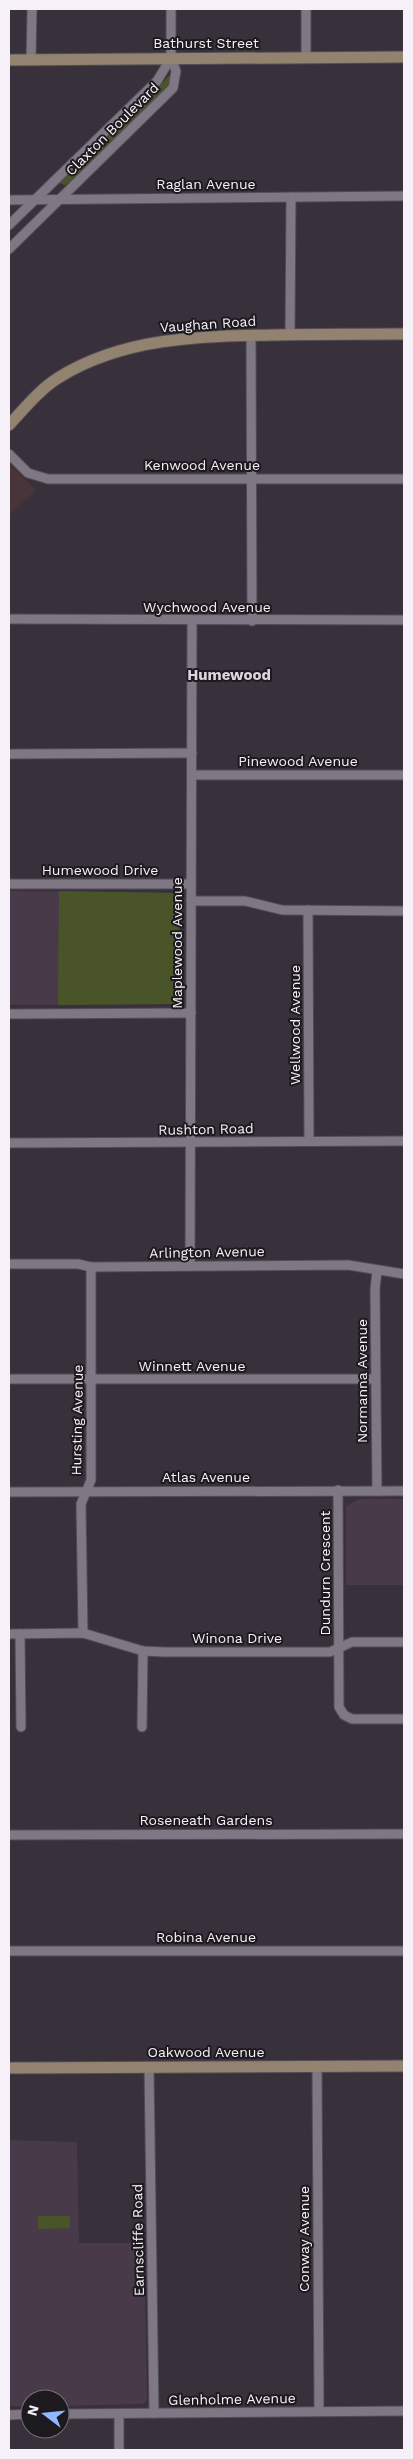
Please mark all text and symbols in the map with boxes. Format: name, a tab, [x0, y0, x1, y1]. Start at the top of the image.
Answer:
street label: Bathurst Street	[153, 35, 259, 51]
street label: Claxton Boulevard	[62, 79, 162, 179]
street label: Raglan Avenue	[156, 176, 256, 192]
street label: Vaughan Road	[159, 313, 257, 335]
street label: Kenwood Avenue	[144, 457, 260, 473]
street label: Wychwood Avenue	[143, 599, 271, 615]
district label: Humewood	[187, 666, 271, 684]
street label: Pinewood Avenue	[238, 753, 358, 769]
street label: Humewood Drive	[42, 862, 158, 878]
street label: Maplewood Avenue	[169, 877, 185, 1009]
street label: Wellwood Avenue	[287, 965, 303, 1085]
street label: Rushton Road	[158, 1120, 254, 1138]
street label: Arlington Avenue	[149, 1243, 265, 1261]
street label: Normanna Avenue	[354, 1319, 370, 1443]
street label: Winnett Avenue	[139, 1358, 245, 1374]
street label: Hursting Avenue	[68, 1364, 86, 1476]
street label: Atlas Avenue	[162, 1469, 250, 1485]
street label: Dundurn Crescent	[317, 1510, 333, 1635]
street label: Winona Drive	[192, 1630, 282, 1646]
street label: Roseneath Gardens	[139, 1812, 273, 1828]
street label: Robina Avenue	[156, 1929, 256, 1945]
street label: Oakwood Avenue	[147, 2044, 265, 2060]
street label: Earnscliffe Road	[129, 2184, 147, 2296]
street label: Conway Avenue	[296, 2186, 312, 2292]
north arrow	[20, 2389, 70, 2439]
street label: Glenholme Avenue	[168, 2390, 296, 2408]
text: N	[23, 2403, 42, 2418]

